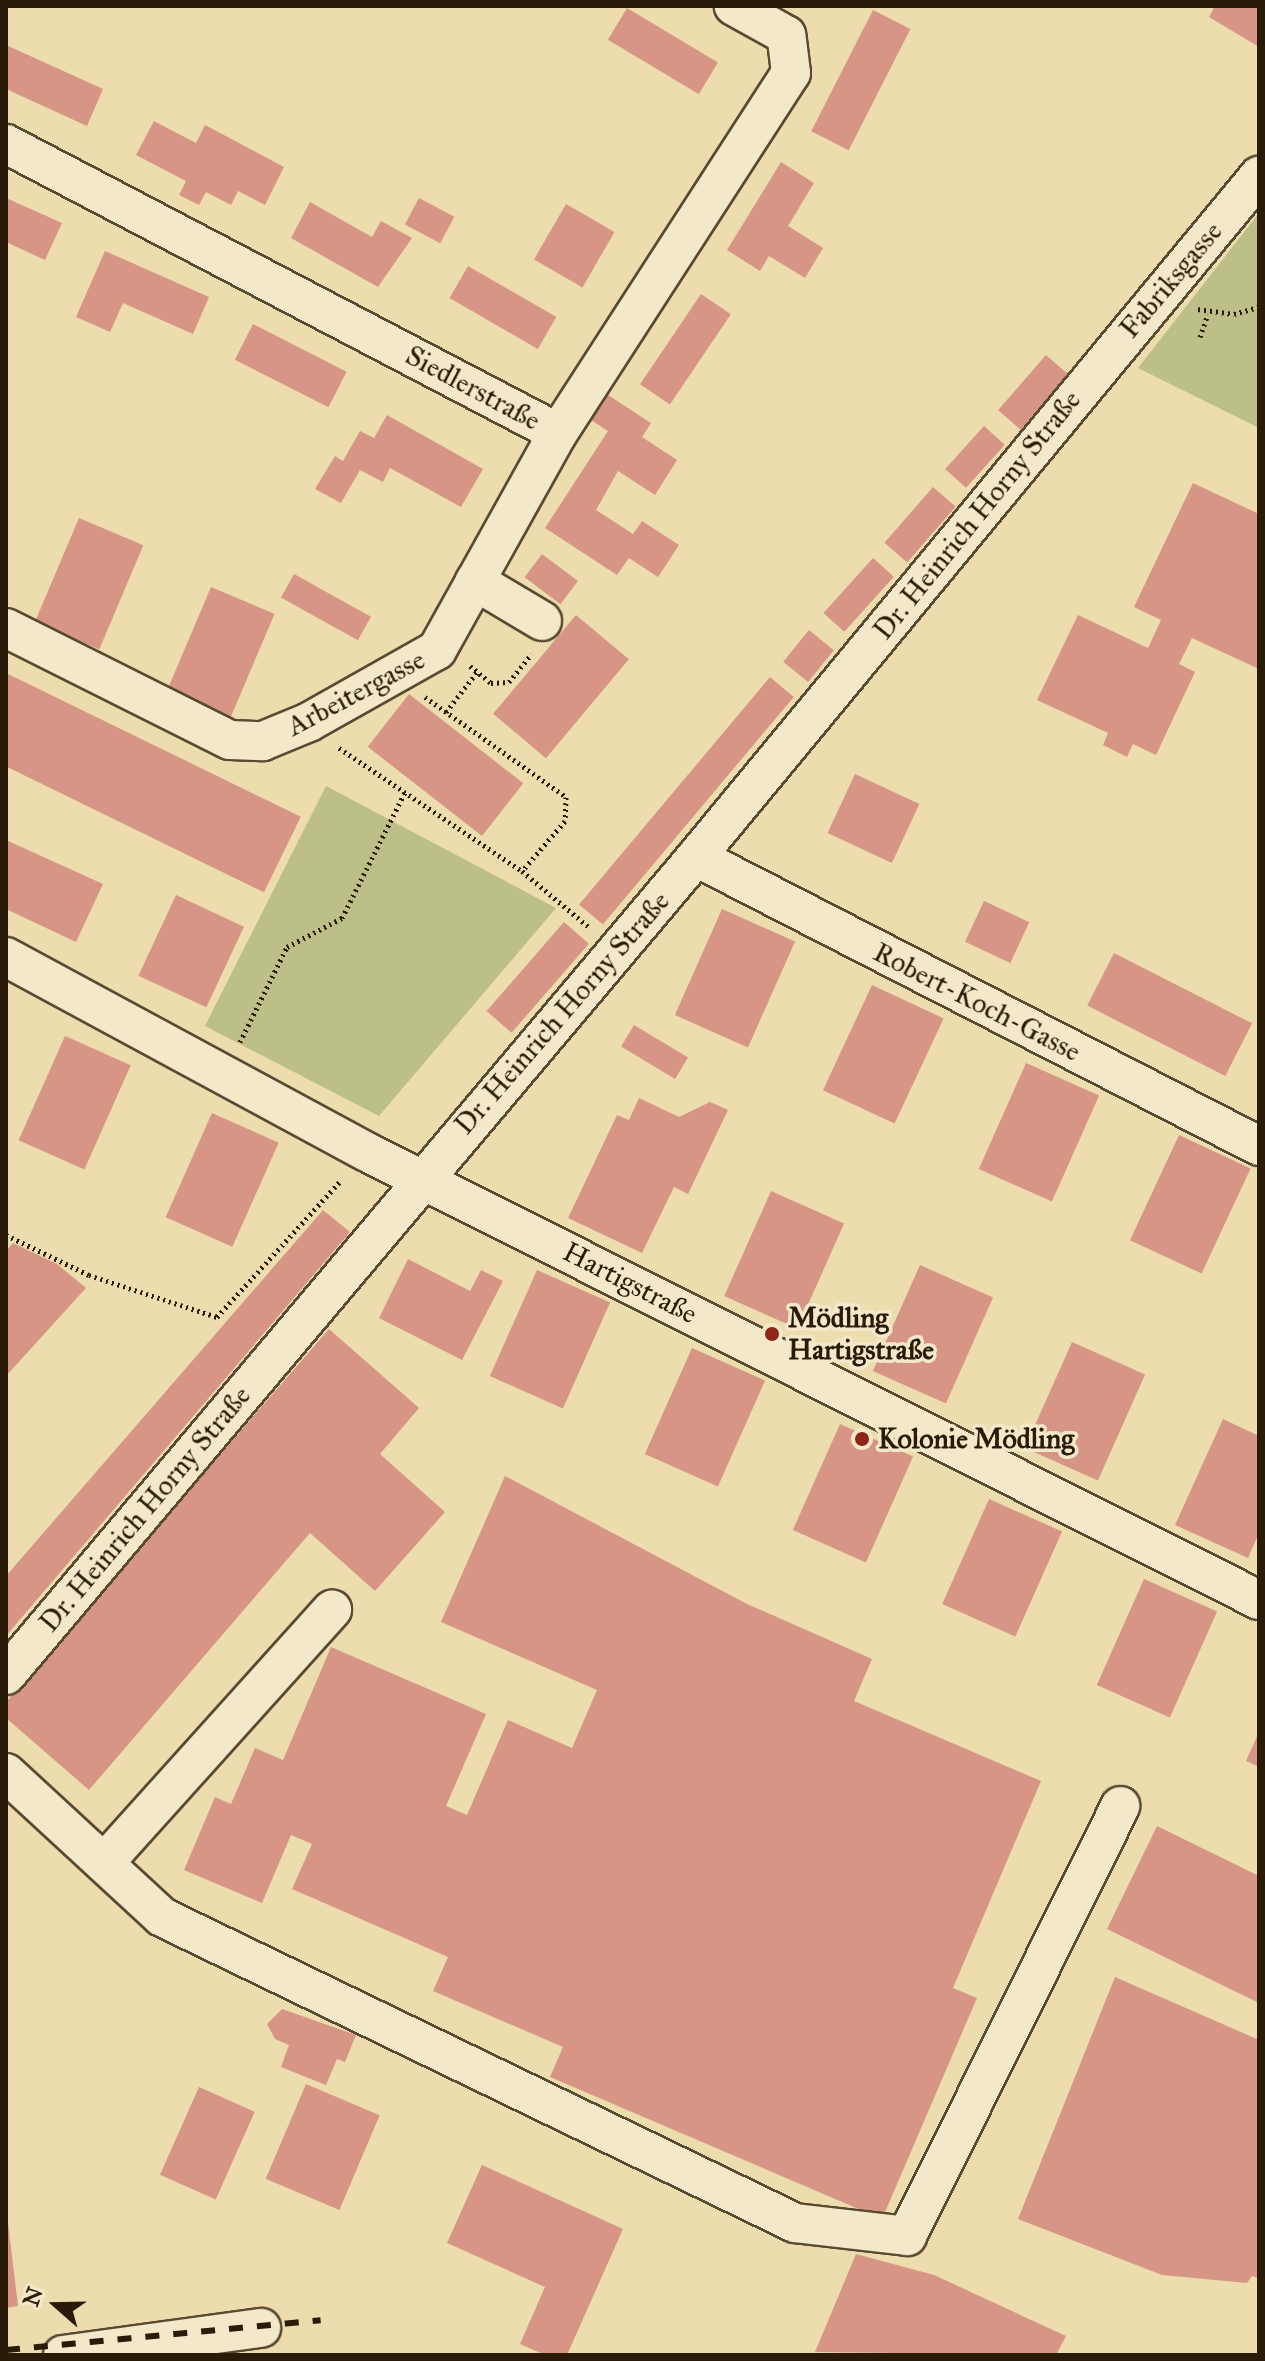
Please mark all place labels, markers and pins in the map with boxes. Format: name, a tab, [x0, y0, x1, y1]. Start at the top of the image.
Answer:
place label: Mödling Hartigstraße	[788, 1301, 934, 1367]
marker: Mödling Hartigstraße	[763, 1325, 781, 1343]
place label: Kolonie Mödling	[878, 1422, 1074, 1456]
marker: Kolonie Mödling	[853, 1430, 871, 1448]

